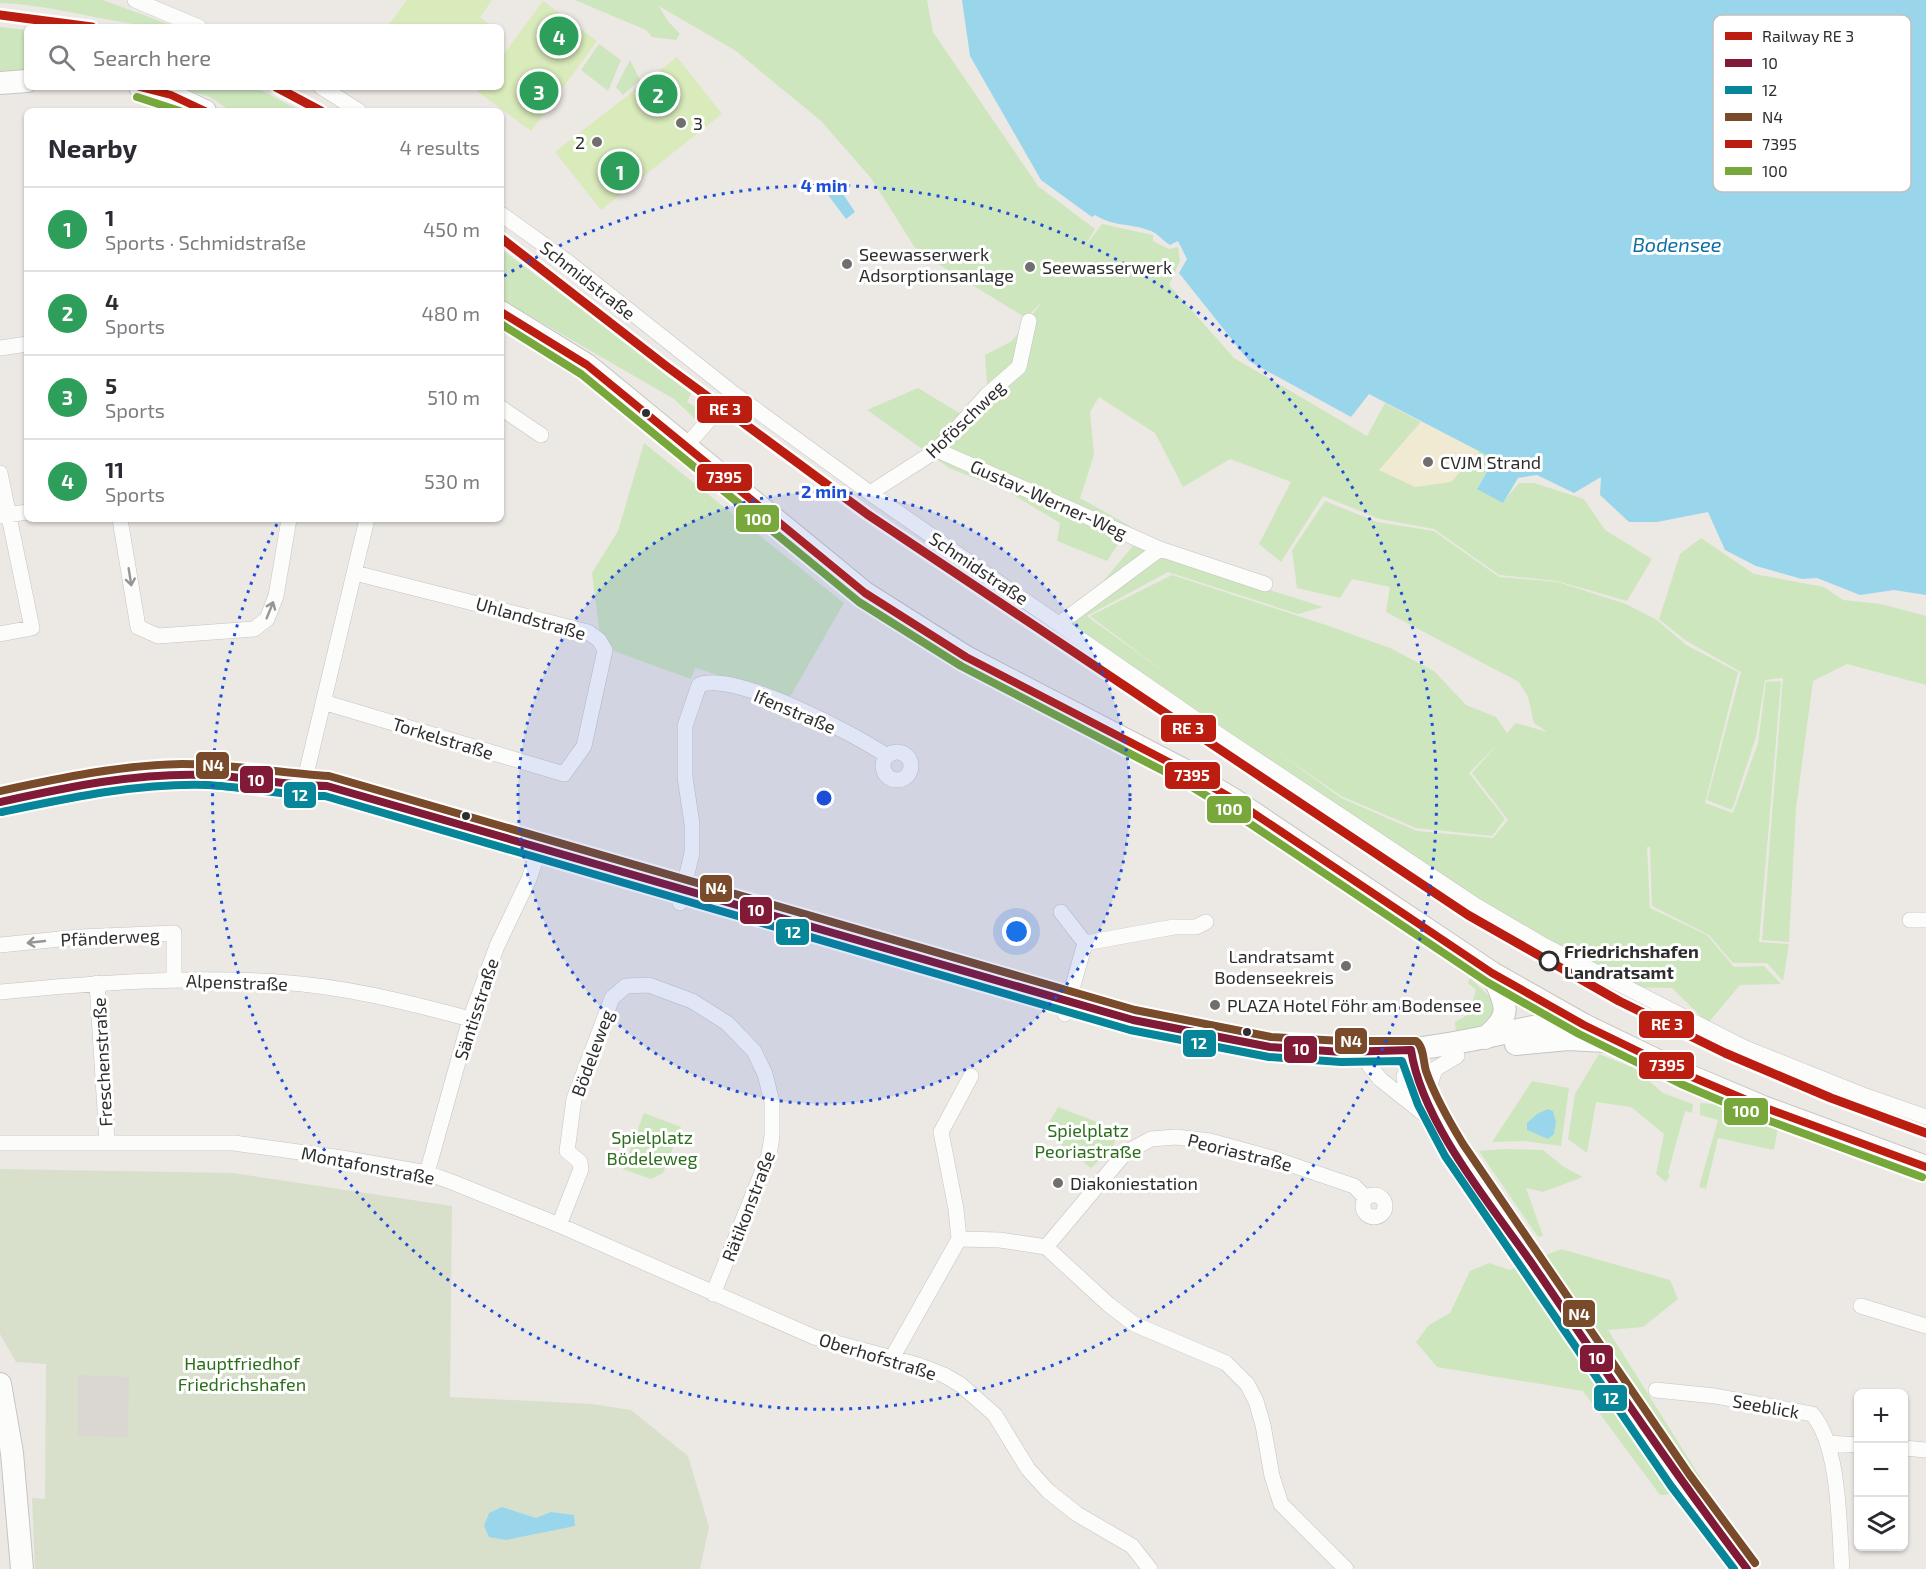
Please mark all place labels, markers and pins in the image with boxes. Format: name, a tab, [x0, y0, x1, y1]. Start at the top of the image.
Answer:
pin: 4	[540, 14, 578, 58]
pin: 3	[520, 68, 558, 113]
pin: 2	[638, 72, 678, 116]
place label: 3	[693, 112, 703, 134]
marker: 3	[674, 116, 688, 130]
place label: 2	[575, 131, 585, 153]
marker: 2	[590, 135, 604, 149]
pin: 1	[600, 148, 640, 194]
place label: Seewasserwerk Adsorptionsanlage	[859, 243, 1014, 286]
place label: Seewasserwerk	[1042, 256, 1172, 278]
marker: Seewasserwerk Adsorptionsanlage	[840, 257, 854, 271]
marker: Seewasserwerk	[1023, 260, 1037, 274]
unlabelled marker	[640, 407, 652, 419]
place label: CVJM Strand	[1440, 451, 1541, 473]
marker: CVJM Strand	[1421, 455, 1435, 469]
centre of rings	[814, 788, 834, 808]
unlabelled marker	[460, 810, 472, 822]
place label: Friedrichshafen Landratsamt	[1564, 940, 1699, 983]
place label: Landratsamt Bodenseekreis	[1214, 945, 1334, 988]
marker: Friedrichshafen Landratsamt	[1539, 951, 1559, 971]
marker: Landratsamt Bodenseekreis	[1339, 959, 1353, 973]
place label: PLAZA Hotel Föhr am Bodensee	[1227, 994, 1482, 1016]
marker: PLAZA Hotel Föhr am Bodensee	[1208, 998, 1222, 1012]
unlabelled marker	[1241, 1026, 1253, 1038]
place label: Diakoniestation	[1070, 1172, 1198, 1194]
marker: Diakoniestation	[1051, 1176, 1065, 1190]

